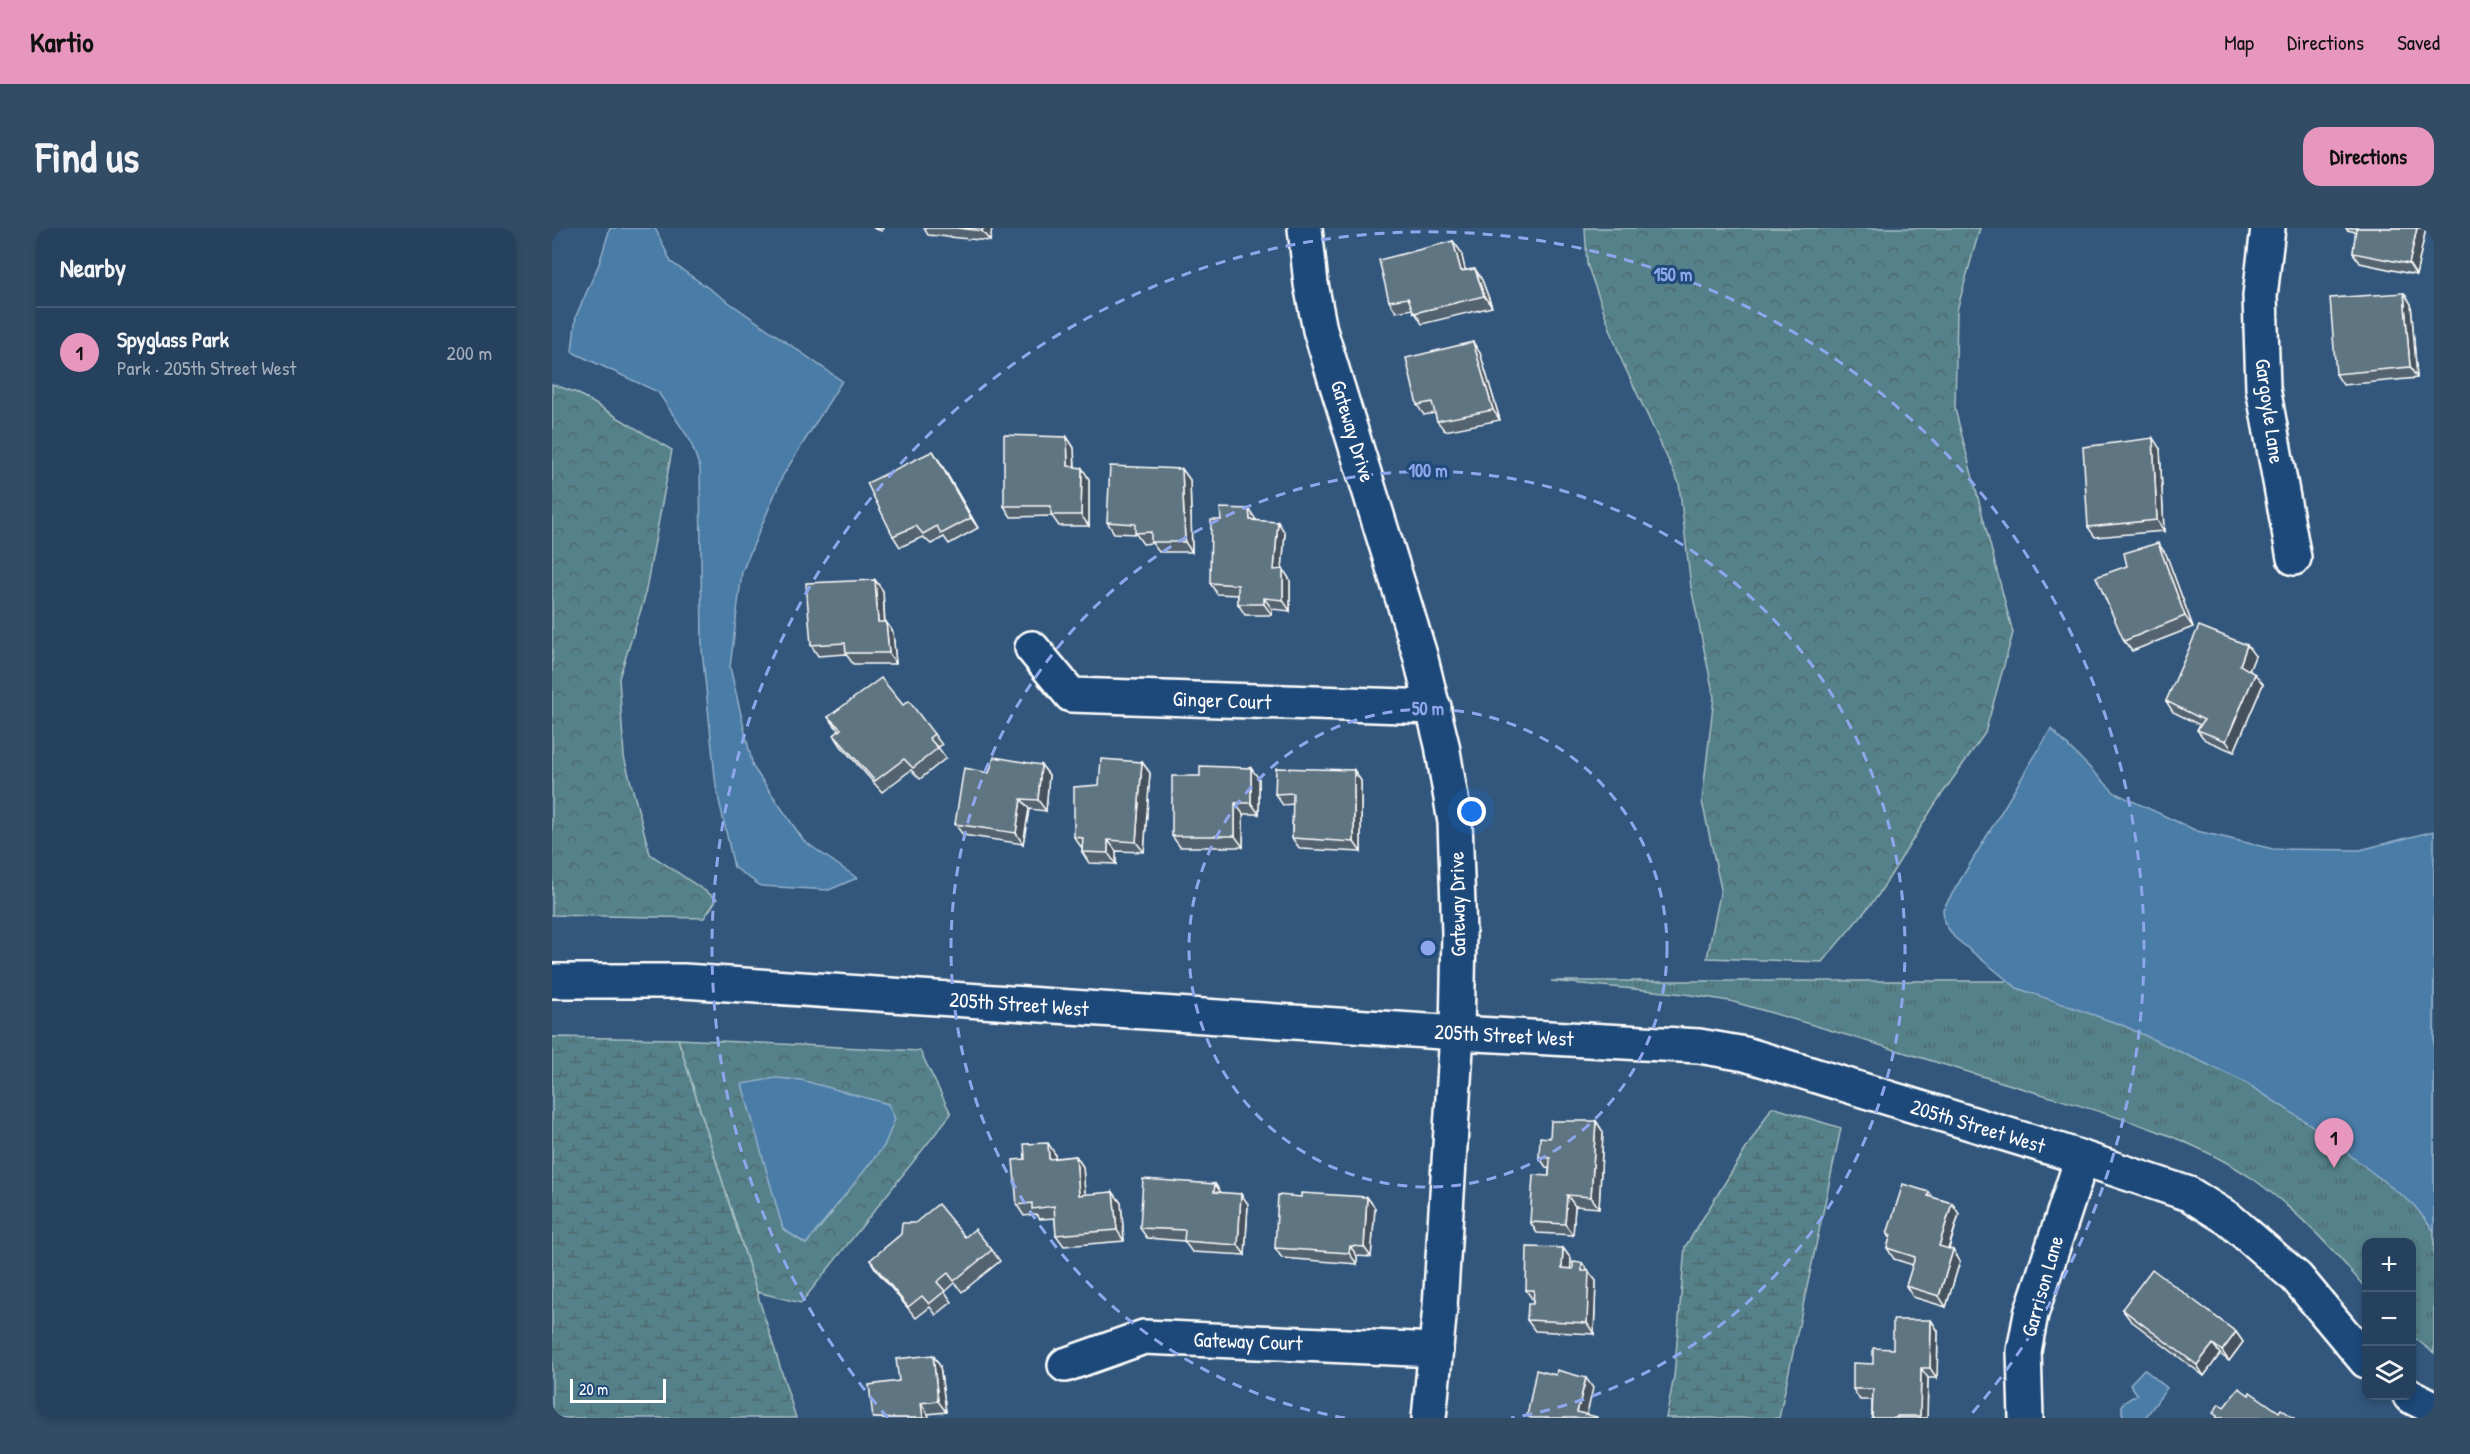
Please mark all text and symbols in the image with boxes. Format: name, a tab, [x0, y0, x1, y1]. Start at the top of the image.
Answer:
text: Kartio	[30, 23, 94, 61]
text: Map	[2224, 28, 2254, 57]
text: Directions	[2287, 28, 2364, 57]
text: Saved	[2397, 28, 2440, 57]
button: Directions	[2303, 127, 2434, 186]
text: Find us	[36, 128, 139, 185]
text: Nearby	[60, 250, 126, 285]
text: 150 m	[1654, 262, 1692, 287]
text: Spyglass Park	[117, 324, 229, 354]
text: 1	[76, 339, 83, 366]
text: 200 m	[447, 339, 492, 366]
text: Park · 205th Street West	[117, 354, 296, 381]
street label: Gargoyle Lane	[2248, 357, 2292, 465]
street label: Gateway Drive	[1324, 377, 1382, 485]
text: 100 m	[1408, 458, 1448, 483]
street label: Ginger Court	[1172, 684, 1273, 716]
text: 50 m	[1412, 696, 1444, 721]
your location	[1457, 797, 1486, 826]
street label: Gateway Drive	[1442, 851, 1472, 957]
centre of rings	[1418, 938, 1438, 958]
street label: 205th Street West	[948, 985, 1090, 1023]
street label: 205th Street West	[1434, 1017, 1575, 1053]
street label: 205th Street West	[1907, 1092, 2050, 1160]
pin: 1	[2314, 1118, 2354, 1168]
street label: Garrison Lane	[2014, 1232, 2070, 1340]
map controls	[2362, 1238, 2416, 1400]
button: +	[2362, 1238, 2416, 1292]
button: −	[2362, 1292, 2416, 1346]
street label: Gateway Court	[1193, 1325, 1304, 1357]
button: layers	[2362, 1346, 2416, 1400]
scale bar	[570, 1376, 666, 1404]
text: 20 m	[579, 1378, 608, 1400]

